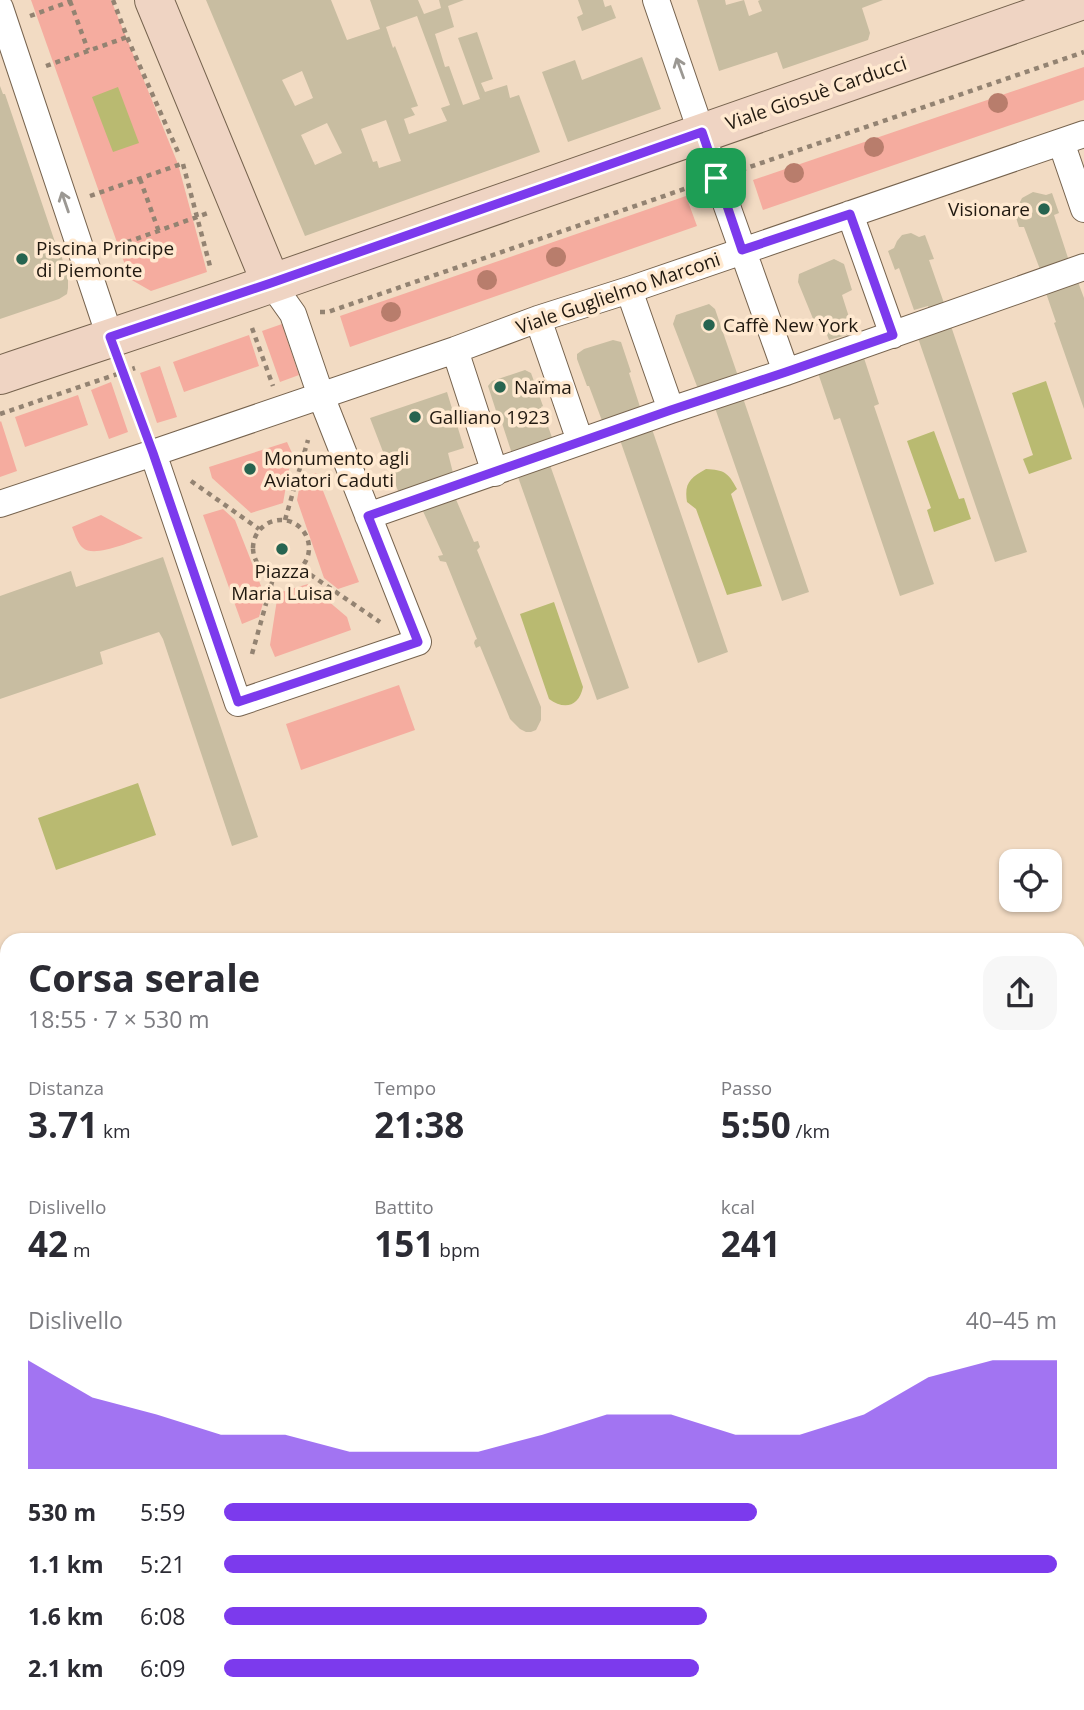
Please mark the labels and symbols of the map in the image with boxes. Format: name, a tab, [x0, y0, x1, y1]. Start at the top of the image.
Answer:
street label: Viale Giosuè Carducci	[722, 50, 910, 136]
one-way arrow	[673, 57, 685, 79]
pin	[686, 148, 746, 208]
one-way arrow	[58, 192, 70, 214]
place label: Visionare	[948, 196, 1030, 222]
marker: Visionare	[1036, 201, 1052, 217]
place label: Piscina Principe di Piemonte	[36, 235, 174, 283]
street label: Viale Guglielmo Marconi	[512, 246, 724, 340]
marker: Piscina Principe di Piemonte	[14, 251, 30, 267]
place label: Caffè New York	[723, 312, 858, 338]
marker: Caffè New York	[701, 317, 717, 333]
place label: Naïma	[514, 374, 572, 400]
marker: Naïma	[492, 379, 508, 395]
place label: Galliano 1923	[429, 404, 550, 430]
marker: Galliano 1923	[407, 409, 423, 425]
place label: Monumento agli Aviatori Caduti	[264, 445, 409, 493]
marker: Monumento agli Aviatori Caduti	[242, 461, 258, 477]
marker: Piazza Maria Luisa	[274, 541, 290, 557]
place label: Piazza Maria Luisa	[231, 558, 333, 606]

